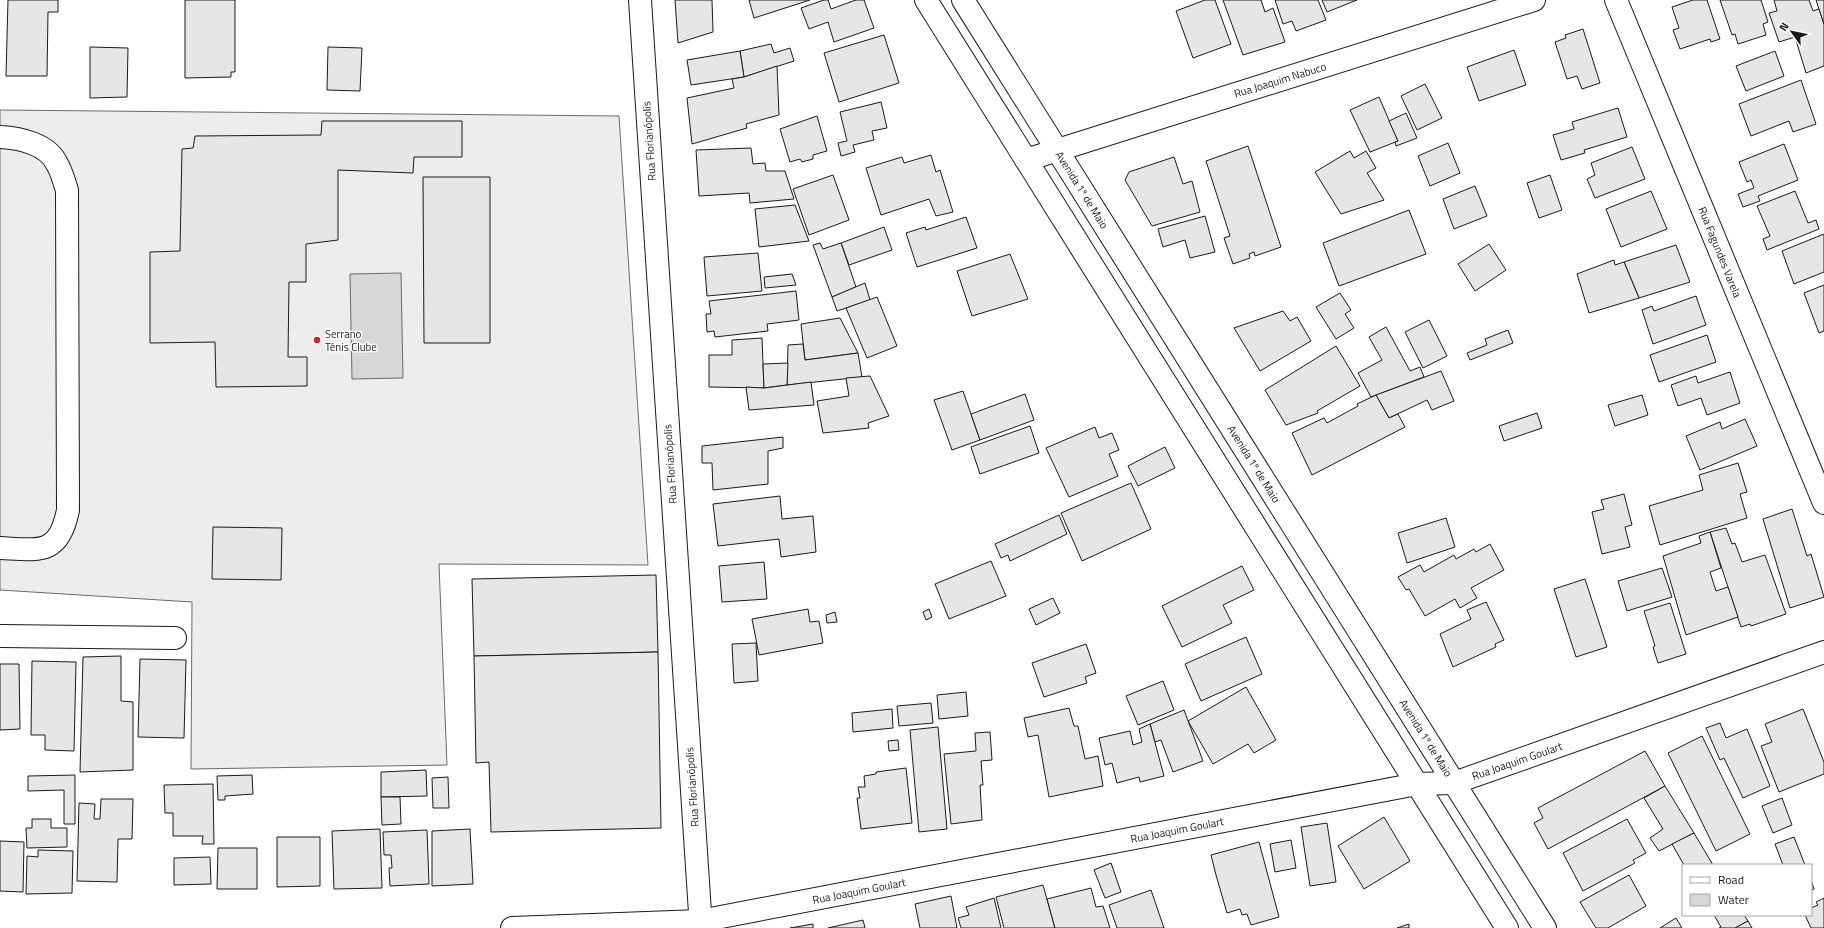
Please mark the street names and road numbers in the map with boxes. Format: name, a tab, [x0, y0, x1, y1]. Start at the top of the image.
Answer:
street label: Rua Joaquim Nabuco	[1232, 58, 1328, 102]
street label: Rua Florianópolis	[638, 101, 660, 181]
street label: Avenida 1º de Maio	[1052, 148, 1112, 232]
street label: Rua Fagundes Varela	[1694, 204, 1746, 300]
street label: Avenida 1º de Maio	[1224, 422, 1284, 506]
street label: Rua Florianópolis	[659, 424, 681, 504]
street label: Avenida 1º de Maio	[1396, 696, 1456, 780]
street label: Rua Joaquim Goulart	[1470, 738, 1565, 784]
street label: Rua Florianópolis	[681, 747, 703, 827]
street label: Rua Joaquim Goulart	[1129, 813, 1225, 847]
street label: Rua Joaquim Goulart	[811, 874, 907, 908]

